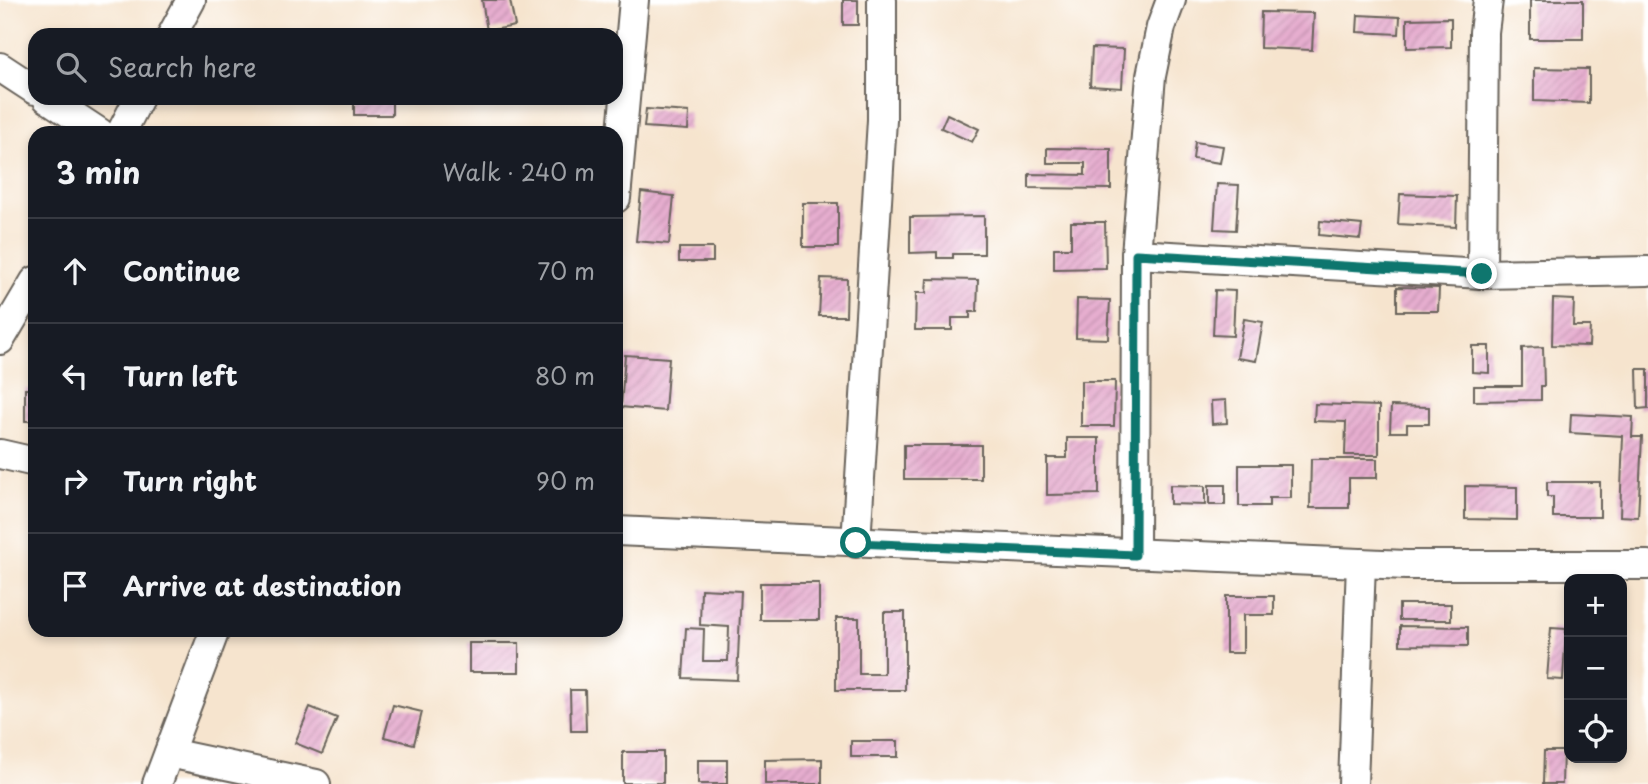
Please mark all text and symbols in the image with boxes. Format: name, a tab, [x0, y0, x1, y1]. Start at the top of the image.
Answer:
search box	[28, 28, 623, 105]
text: Search here	[108, 47, 257, 86]
icon: search	[52, 48, 90, 86]
text: 3 min	[56, 149, 141, 194]
text: Walk · 240 m	[443, 154, 595, 189]
text: Continue	[123, 251, 240, 290]
icon: ahead	[56, 252, 94, 290]
text: 70 m	[537, 253, 595, 288]
route end	[1466, 258, 1497, 289]
text: Turn left	[123, 356, 238, 395]
icon: left	[56, 357, 94, 395]
text: 80 m	[535, 358, 595, 393]
text: Turn right	[123, 461, 257, 500]
icon: right	[56, 462, 94, 500]
text: 90 m	[536, 463, 595, 498]
route start	[840, 527, 871, 558]
text: Arrive at destination	[123, 566, 402, 605]
icon: arrive	[56, 567, 94, 605]
map controls	[1564, 574, 1627, 763]
button: +	[1564, 574, 1627, 637]
button: −	[1564, 637, 1627, 700]
button: locate	[1564, 700, 1627, 763]

